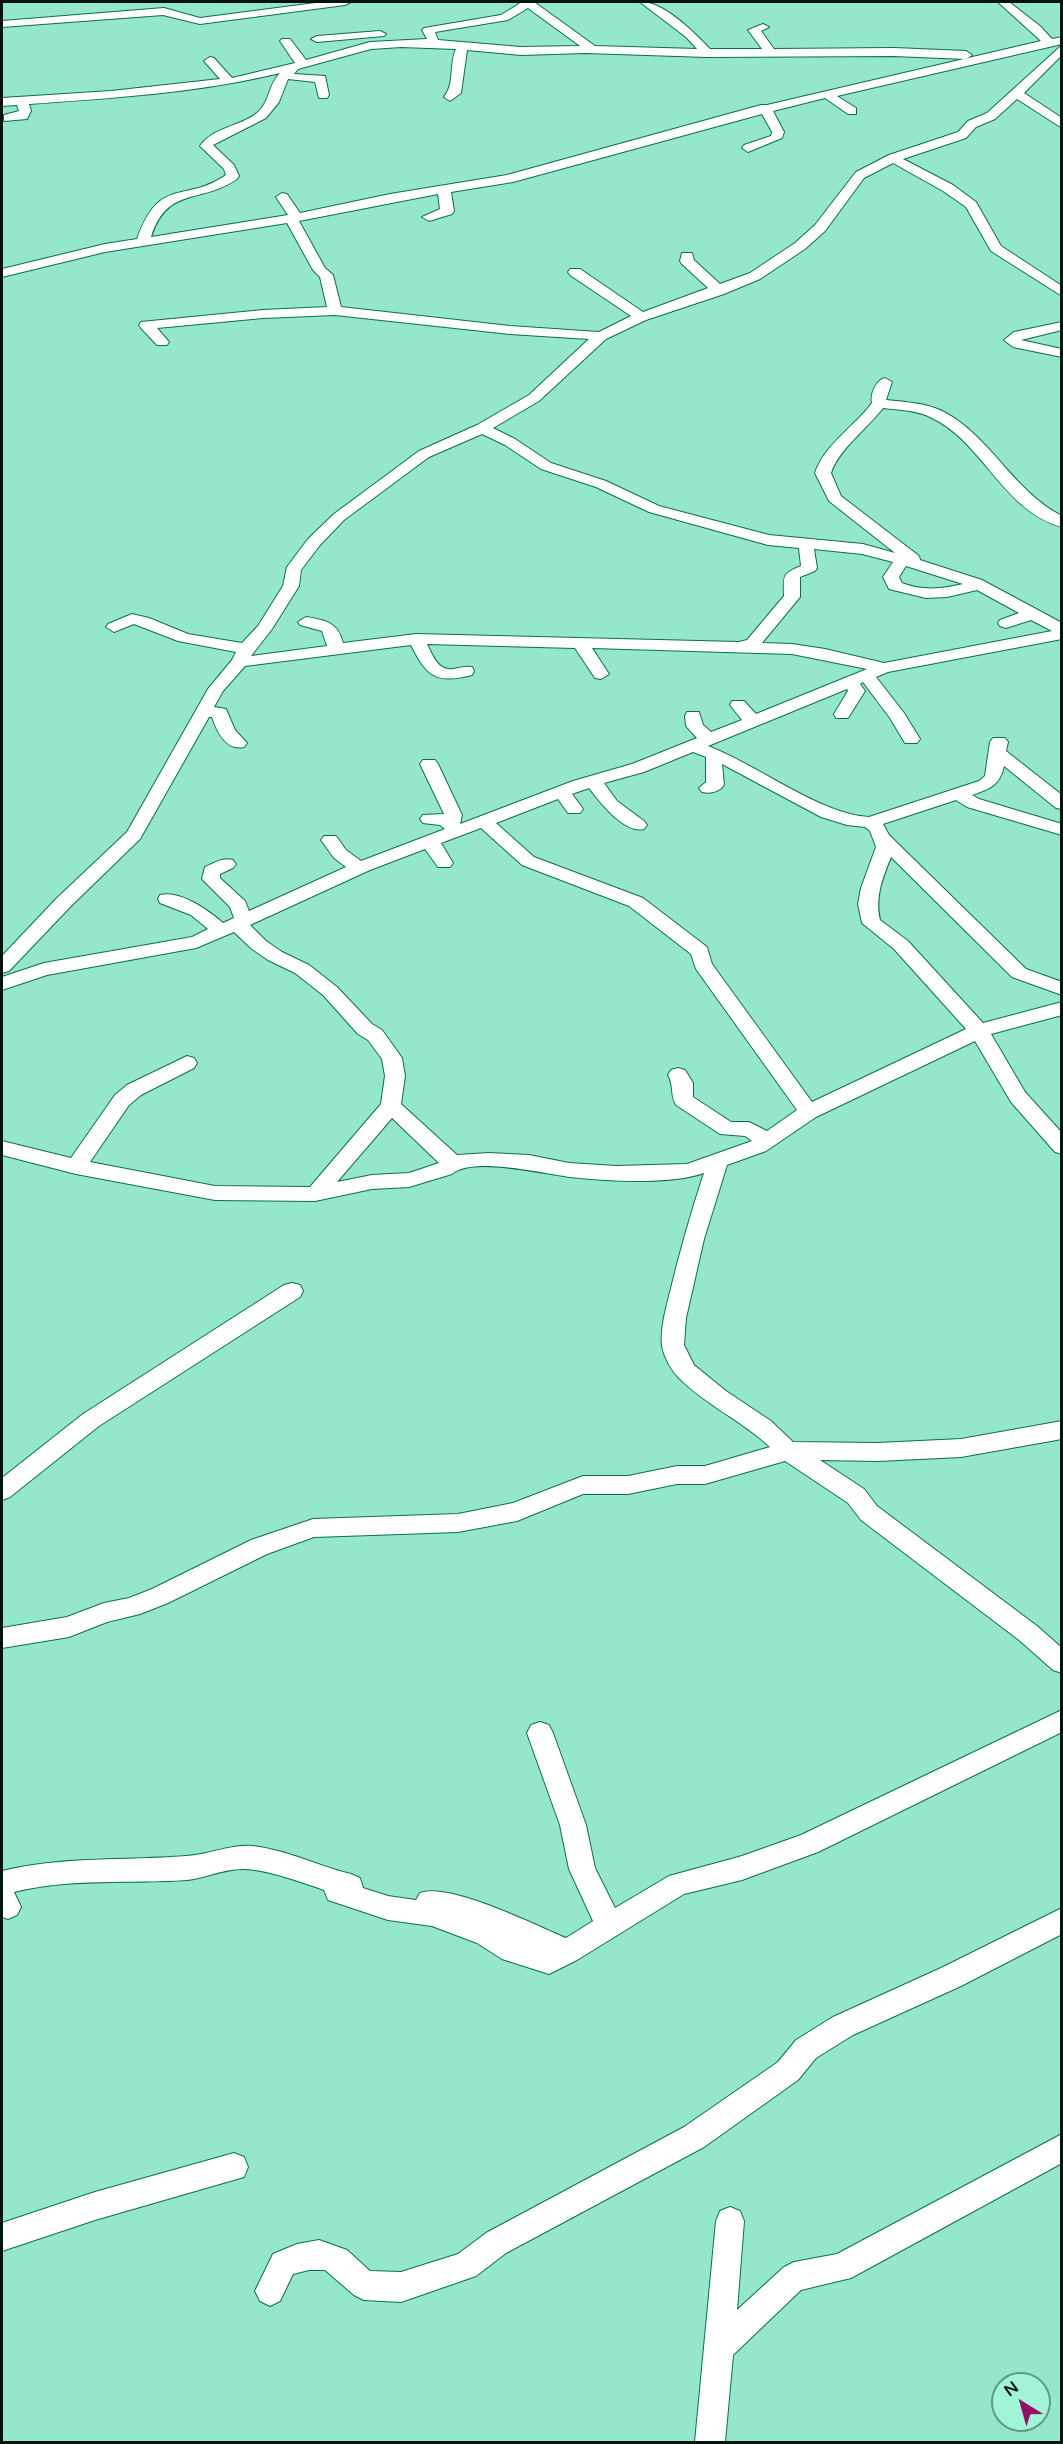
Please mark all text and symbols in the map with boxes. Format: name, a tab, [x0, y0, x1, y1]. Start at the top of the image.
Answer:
north arrow	[991, 2372, 1051, 2432]
text: N	[1000, 2377, 1023, 2401]

